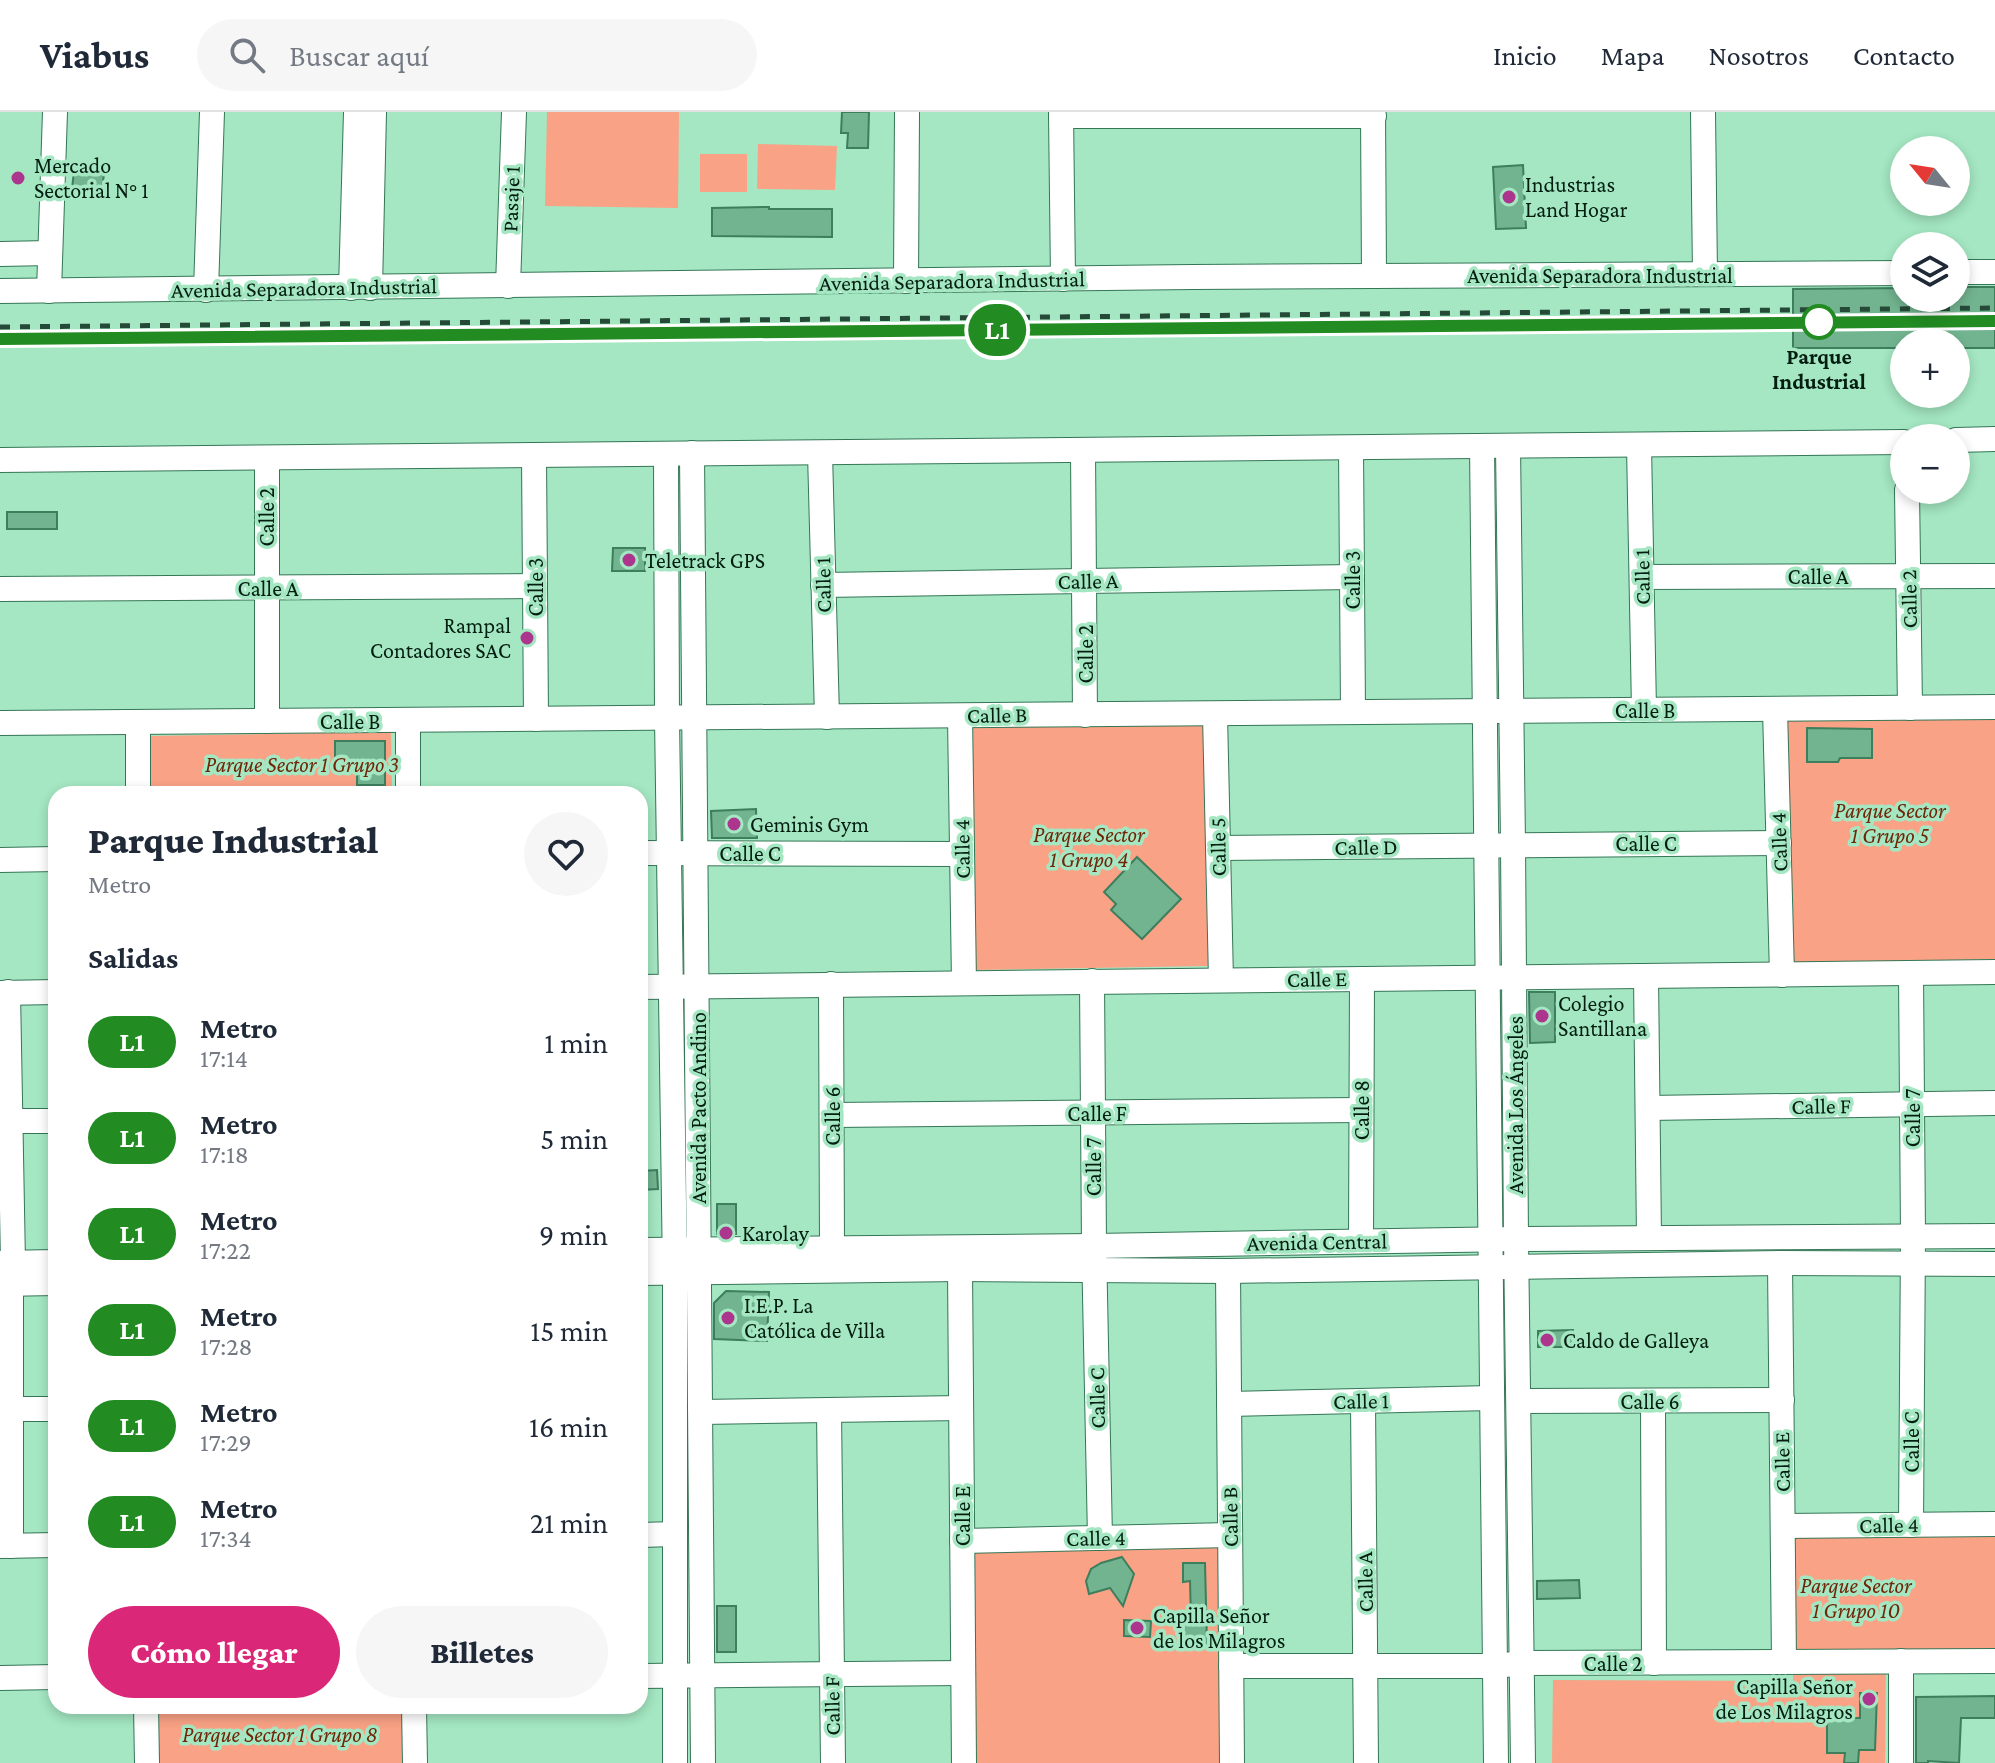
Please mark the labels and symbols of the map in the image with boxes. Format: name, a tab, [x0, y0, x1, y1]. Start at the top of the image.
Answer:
north arrow	[1890, 136, 1970, 216]
place label: Mercado Sectorial N° 1	[34, 153, 148, 203]
street label: Pasaje 1	[497, 166, 525, 232]
marker: Mercado Sectorial N° 1	[9, 169, 27, 187]
place label: Industrias Land Hogar	[1525, 172, 1628, 222]
marker: Industrias Land Hogar	[1500, 188, 1518, 206]
street label: Avenida Separadora Industrial	[1467, 263, 1733, 288]
street label: Avenida Separadora Industrial	[819, 266, 1085, 296]
street label: Avenida Separadora Industrial	[171, 273, 437, 303]
line badge: L1	[961, 304, 1033, 356]
marker: Parque Industrial	[1802, 305, 1836, 339]
place label: Parque Industrial	[1772, 344, 1866, 394]
street label: Calle 2	[254, 488, 279, 546]
place label: Teletrack GPS	[645, 548, 765, 573]
street label: Calle 1	[1629, 549, 1655, 605]
marker: Teletrack GPS	[620, 551, 638, 569]
street label: Calle 3	[1340, 551, 1365, 609]
street label: Calle 1	[810, 557, 836, 613]
street label: Calle 3	[523, 558, 548, 616]
street label: Calle A	[1788, 564, 1849, 589]
street label: Calle A	[1057, 568, 1119, 594]
street label: Calle 2	[1896, 569, 1922, 629]
street label: Calle A	[238, 576, 299, 601]
place label: Rampal Contadores SAC	[370, 613, 511, 663]
street label: Calle 2	[1073, 625, 1098, 683]
marker: Rampal Contadores SAC	[518, 629, 536, 647]
street label: Calle B	[1615, 698, 1675, 723]
street label: Calle B	[967, 702, 1027, 728]
street label: Calle B	[320, 709, 380, 734]
park label: Parque Sector 1 Grupo 3	[205, 752, 399, 777]
park label: Parque Sector 1 Grupo 5	[1834, 798, 1947, 848]
place label: Geminis Gym	[750, 812, 869, 837]
street label: Calle 4	[1765, 812, 1793, 872]
marker: Geminis Gym	[725, 815, 743, 833]
street label: Calle 5	[1205, 817, 1231, 877]
street label: Calle 4	[949, 819, 975, 879]
park label: Parque Sector 1 Grupo 4	[1033, 822, 1146, 872]
street label: Calle C	[1615, 831, 1677, 856]
street label: Calle D	[1334, 834, 1398, 860]
street label: Calle C	[719, 841, 781, 866]
street label: Calle E	[1287, 966, 1347, 992]
place label: Colegio Santillana	[1558, 991, 1647, 1041]
marker: Colegio Santillana	[1533, 1007, 1551, 1025]
street label: Avenida Pacto Andino	[686, 1012, 711, 1204]
street label: Avenida Los Ángeles	[1503, 1016, 1528, 1194]
street label: Calle 8	[1349, 1080, 1374, 1140]
street label: Calle 6	[820, 1086, 845, 1146]
street label: Calle 7	[1900, 1089, 1925, 1147]
street label: Calle F	[1791, 1093, 1851, 1119]
street label: Calle F	[1067, 1101, 1127, 1126]
street label: Calle 7	[1081, 1138, 1106, 1196]
place label: Karolay	[742, 1221, 810, 1246]
marker: Karolay	[717, 1224, 735, 1242]
street label: Avenida Central	[1247, 1228, 1387, 1256]
place label: I.E.P. La Católica de Villa	[744, 1293, 885, 1343]
marker: I.E.P. La Católica de Villa	[719, 1309, 737, 1327]
place label: Caldo de Galleya	[1563, 1328, 1709, 1353]
marker: Caldo de Galleya	[1538, 1331, 1556, 1349]
street label: Calle C	[1084, 1367, 1110, 1429]
street label: Calle 1	[1333, 1388, 1389, 1414]
street label: Calle 6	[1620, 1389, 1680, 1414]
street label: Calle C	[1899, 1411, 1924, 1473]
street label: Calle E	[1769, 1432, 1795, 1492]
street label: Calle E	[950, 1486, 975, 1546]
street label: Calle B	[1217, 1487, 1243, 1547]
street label: Calle 4	[1859, 1512, 1919, 1538]
street label: Calle 4	[1066, 1525, 1126, 1551]
street label: Calle A	[1352, 1551, 1378, 1613]
park label: Parque Sector 1 Grupo 10	[1800, 1573, 1913, 1623]
place label: Capilla Señor de los Milagros	[1153, 1603, 1285, 1653]
marker: Capilla Señor de los Milagros	[1128, 1619, 1146, 1637]
street label: Calle 2	[1584, 1651, 1642, 1676]
place label: Capilla Señor de Los Milagros	[1715, 1674, 1853, 1724]
street label: Calle F	[819, 1676, 845, 1736]
marker: Capilla Señor de Los Milagros	[1860, 1690, 1878, 1708]
park label: Parque Sector 1 Grupo 8	[182, 1722, 378, 1747]

